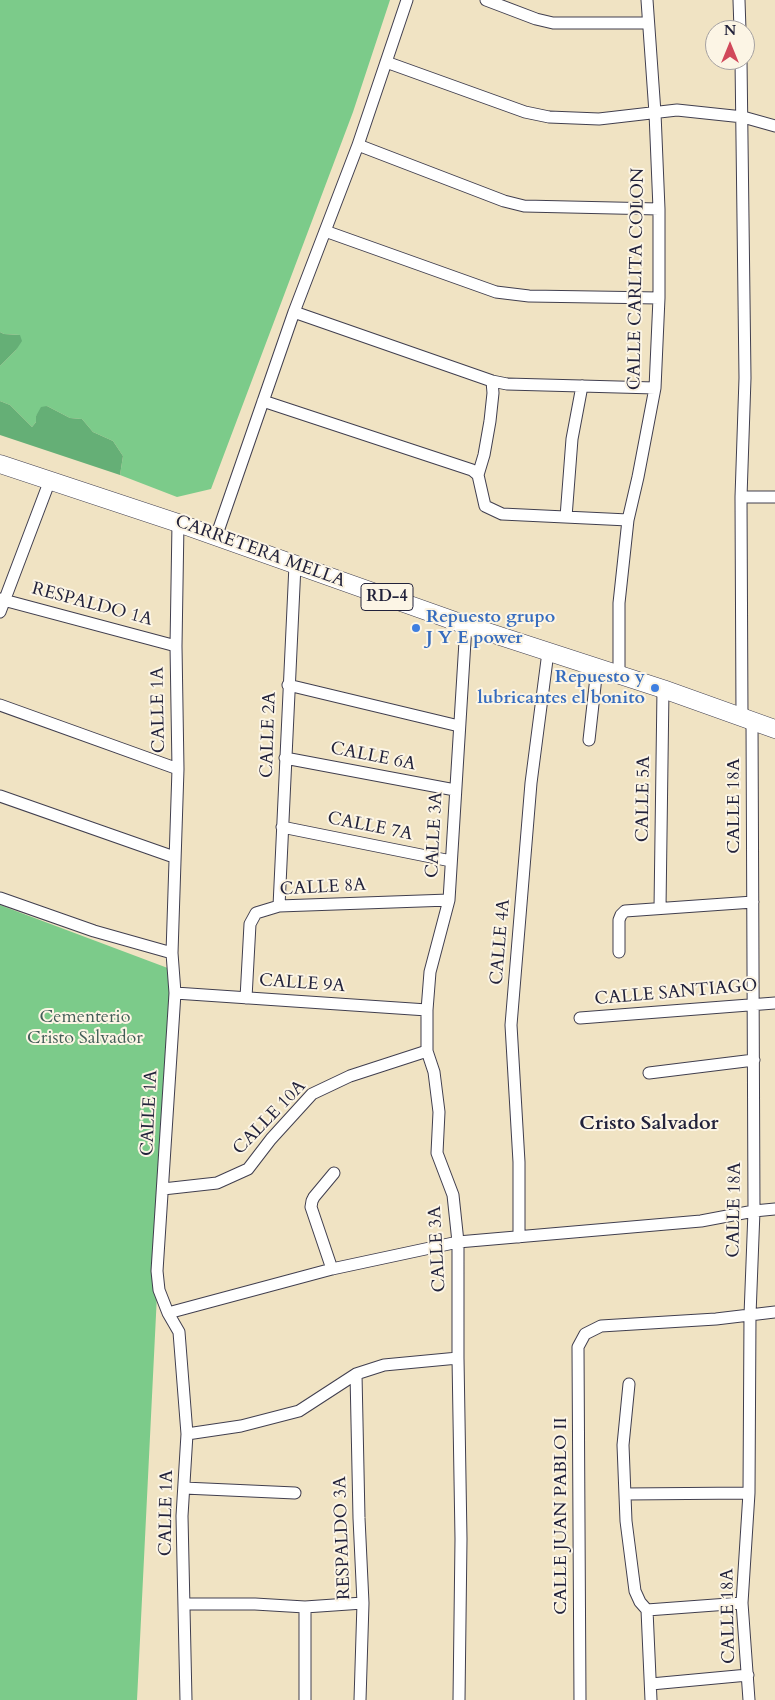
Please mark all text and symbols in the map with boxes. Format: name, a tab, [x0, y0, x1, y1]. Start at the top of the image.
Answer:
north arrow	[705, 20, 755, 70]
text: N	[724, 21, 736, 40]
street label: CALLE CARLITA COLON	[624, 168, 650, 390]
street label: CARRETERA MELLA	[172, 511, 348, 593]
street label: RESPALDO 1A	[29, 579, 155, 631]
road number: RD-4	[361, 584, 413, 610]
place label: Repuesto grupo J Y E power	[426, 607, 555, 650]
marker: Repuesto grupo J Y E power	[410, 622, 422, 634]
street label: CALLE 1A	[147, 667, 171, 753]
place label: Repuesto y lubricantes el bonito	[477, 667, 645, 710]
marker: Repuesto y lubricantes el bonito	[649, 682, 661, 694]
street label: CALLE 2A	[257, 691, 281, 779]
street label: CALLE 6A	[329, 738, 417, 776]
street label: CALLE 5A	[632, 756, 656, 842]
street label: CALLE 18A	[724, 758, 746, 854]
street label: CALLE 3A	[422, 791, 448, 879]
street label: CALLE 7A	[326, 808, 414, 846]
street label: CALLE 8A	[279, 875, 367, 901]
street label: CALLE 4A	[486, 898, 516, 986]
street label: CALLE 9A	[258, 970, 346, 998]
street label: CALLE SANTIAGO	[594, 975, 758, 1011]
park label: Cementerio Cristo Salvador	[27, 1007, 143, 1050]
street label: CALLE 1A	[137, 1069, 163, 1157]
street label: CALLE 10A	[229, 1076, 311, 1160]
district label: Cristo Salvador	[579, 1112, 719, 1136]
street label: CALLE 18A	[723, 1162, 747, 1258]
street label: CALLE 3A	[425, 1205, 451, 1293]
street label: CALLE JUAN PABLO II	[551, 1417, 573, 1615]
street label: CALLE 1A	[155, 1470, 179, 1556]
street label: RESPALDO 3A	[330, 1476, 356, 1600]
street label: CALLE 18A	[717, 1568, 741, 1664]

